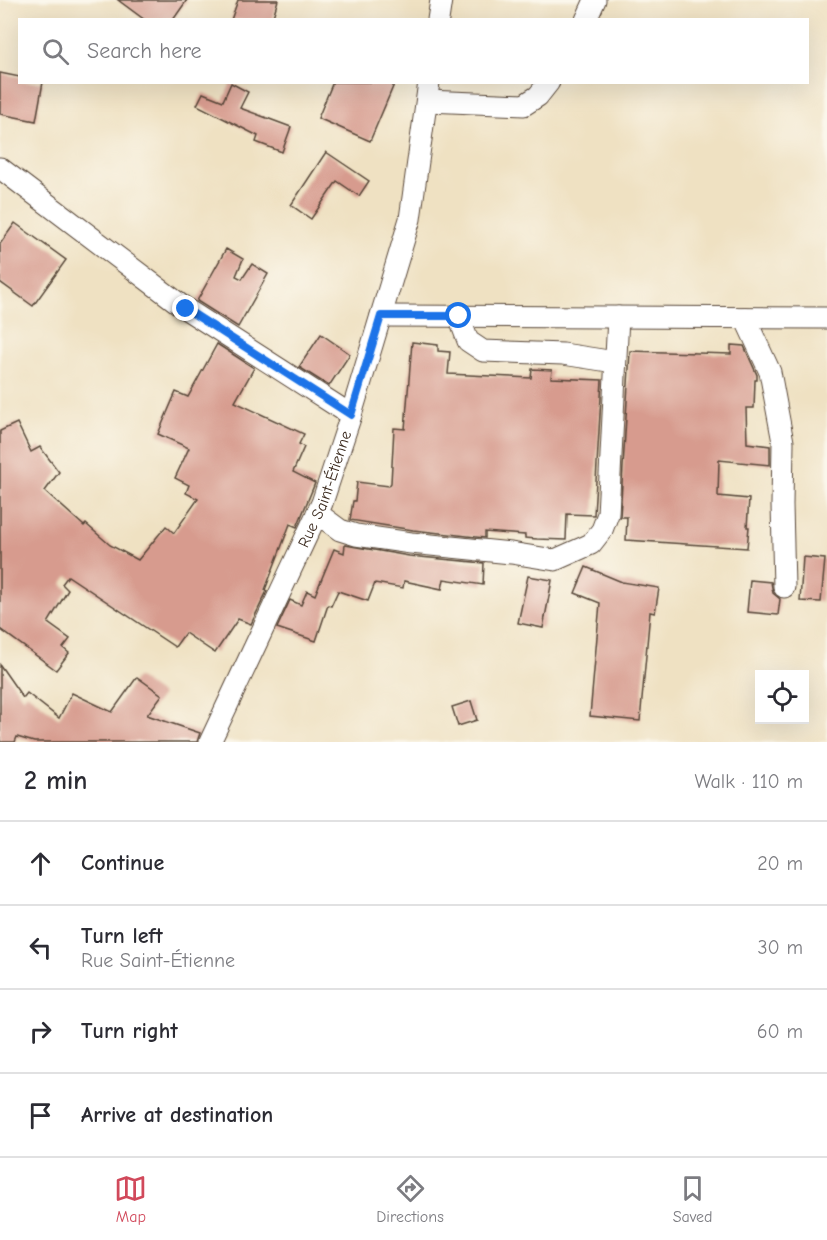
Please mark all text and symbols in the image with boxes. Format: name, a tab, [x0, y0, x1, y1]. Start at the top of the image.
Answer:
search box	[18, 18, 809, 84]
icon: search	[39, 35, 72, 68]
text: Search here	[87, 38, 202, 64]
route end	[172, 295, 198, 321]
route start	[445, 302, 471, 328]
street label: Rue Saint-Étienne	[295, 429, 355, 550]
map controls	[755, 670, 809, 724]
button: locate	[755, 670, 809, 724]
text: 2 min	[24, 766, 87, 796]
text: Walk · 110 m	[695, 770, 803, 793]
icon: ahead	[24, 847, 57, 880]
text: Continue	[81, 850, 164, 876]
text: 20 m	[757, 852, 803, 875]
text: Turn left	[81, 923, 163, 949]
icon: left	[24, 931, 57, 964]
text: 30 m	[757, 936, 803, 959]
text: Rue Saint-Étienne	[81, 949, 235, 972]
icon: right	[24, 1015, 57, 1048]
text: Turn right	[81, 1018, 178, 1044]
text: 60 m	[757, 1020, 803, 1043]
icon: arrive	[24, 1099, 57, 1132]
text: Arrive at destination	[81, 1102, 273, 1128]
tab: Map	[114, 1172, 147, 1226]
tab: Directions	[376, 1172, 444, 1226]
tab: Saved	[673, 1172, 713, 1226]

